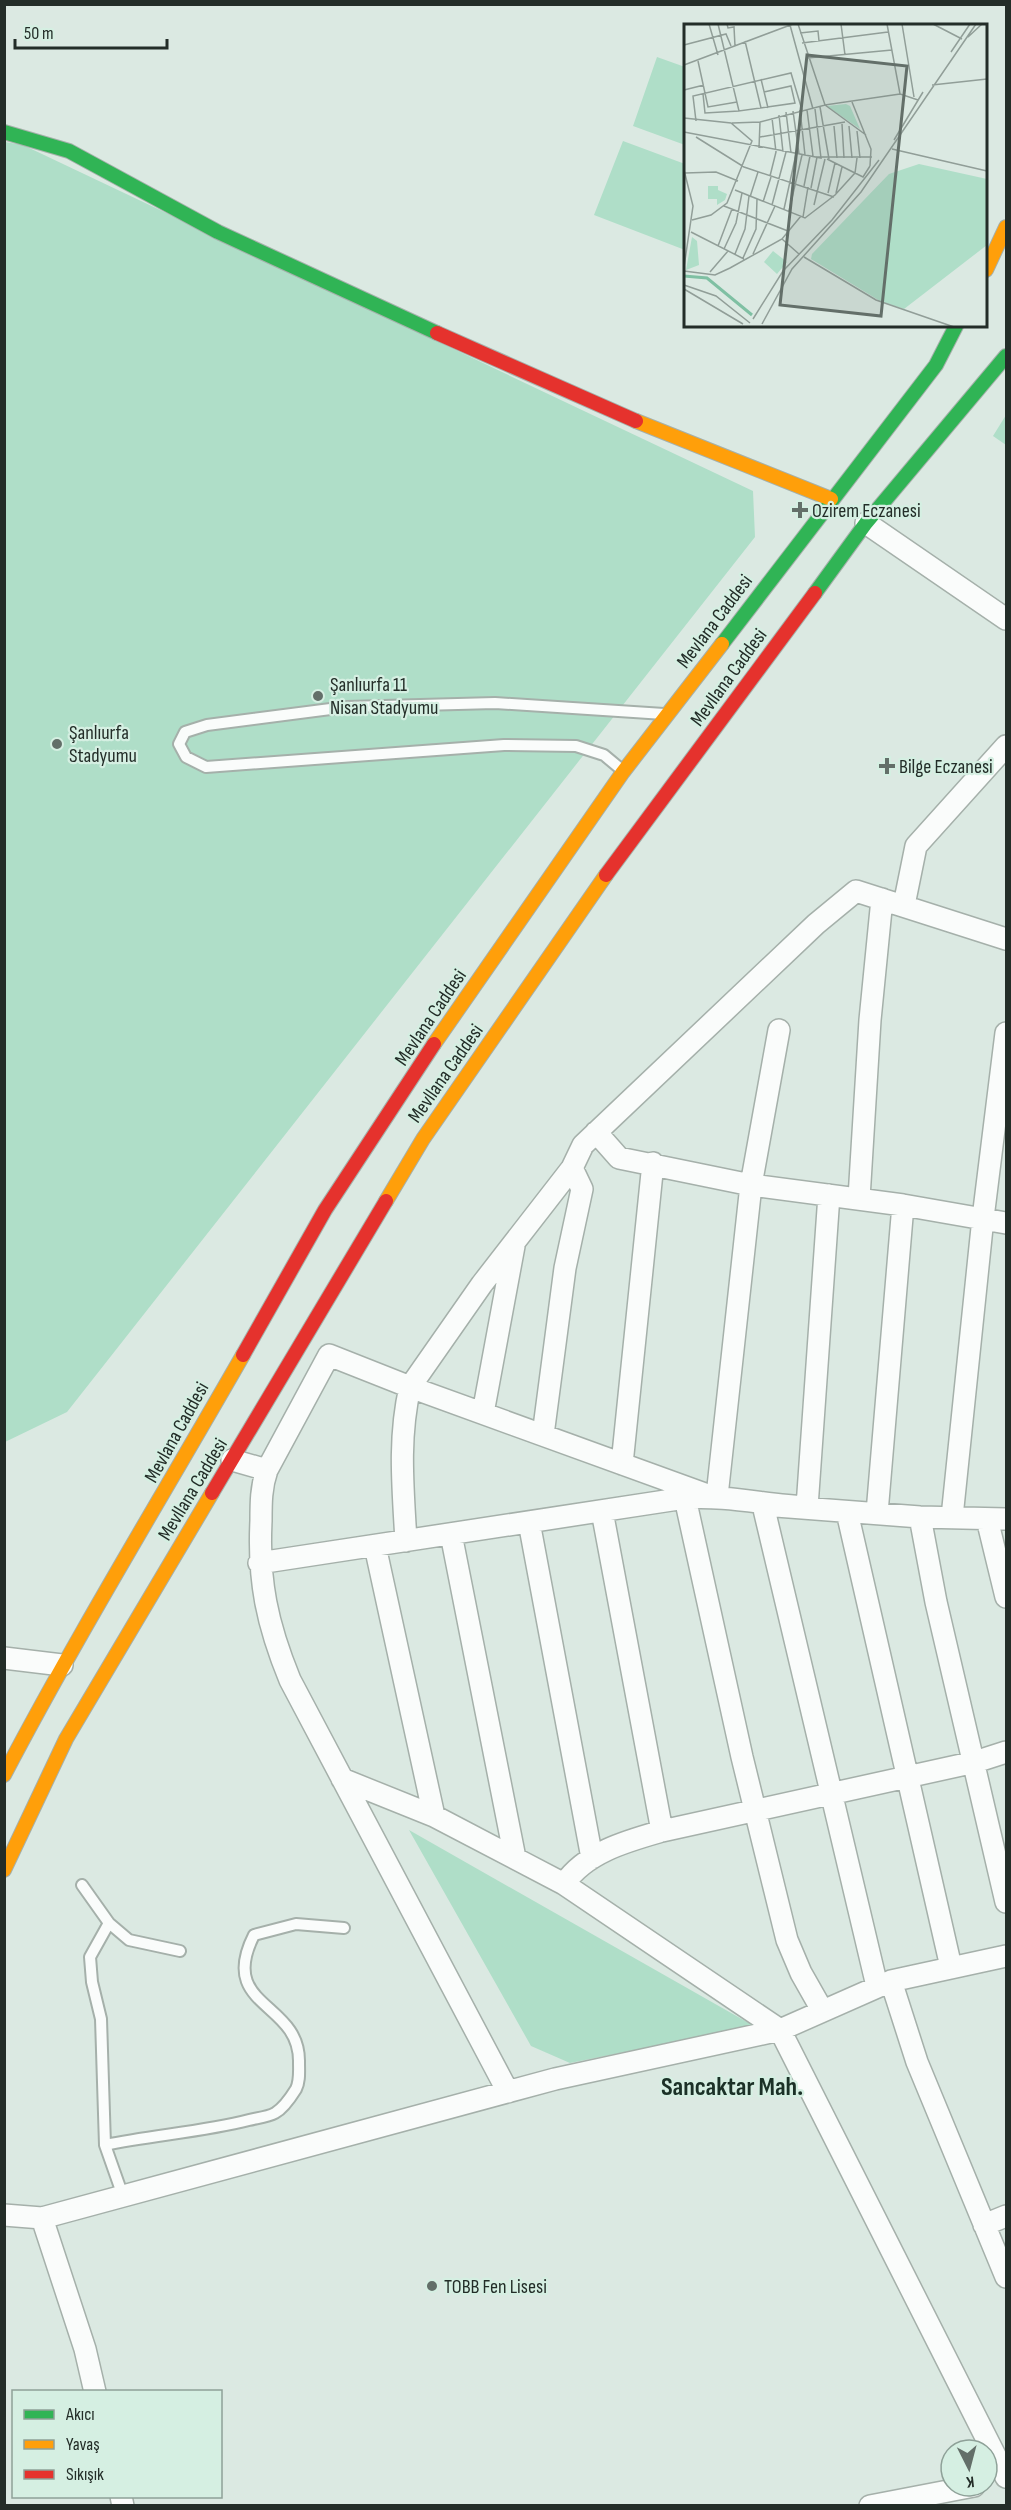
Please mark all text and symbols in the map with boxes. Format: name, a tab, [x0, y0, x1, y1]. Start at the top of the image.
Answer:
scale bar	[15, 12, 166, 50]
text: 50 m	[24, 23, 54, 44]
inset map	[684, 24, 987, 327]
place label: Ozirem Eczanesi	[812, 499, 921, 523]
marker: Ozirem Eczanesi	[793, 503, 807, 517]
street label: Mevlana Caddesi	[672, 570, 758, 673]
street label: Mevllana Caddesi	[685, 624, 772, 731]
place label: Şanlıurfa 11 Nisan Stadyumu	[330, 673, 438, 720]
marker: Şanlıurfa 11 Nisan Stadyumu	[311, 689, 325, 703]
place label: Şanlıurfa Stadyumu	[69, 721, 137, 768]
marker: Şanlıurfa Stadyumu	[50, 737, 64, 751]
place label: Bilge Eczanesi	[899, 755, 993, 779]
marker: Bilge Eczanesi	[880, 759, 894, 773]
street label: Mevlana Caddesi	[390, 965, 472, 1070]
street label: Mevllana Caddesi	[403, 1020, 489, 1127]
street label: Mevlana Caddesi	[139, 1378, 214, 1487]
street label: Mevllana Caddesi	[153, 1434, 233, 1545]
district label: Sancaktar Mah.	[661, 2072, 803, 2103]
place label: TOBB Fen Lisesi	[444, 2275, 547, 2299]
marker: TOBB Fen Lisesi	[425, 2279, 439, 2293]
legend	[12, 2390, 222, 2498]
text: Akıcı	[65, 2404, 95, 2425]
text: Yavaş	[66, 2434, 100, 2455]
north arrow	[939, 2438, 999, 2498]
text: Sıkışık	[66, 2464, 104, 2485]
text: K	[965, 2472, 975, 2491]

